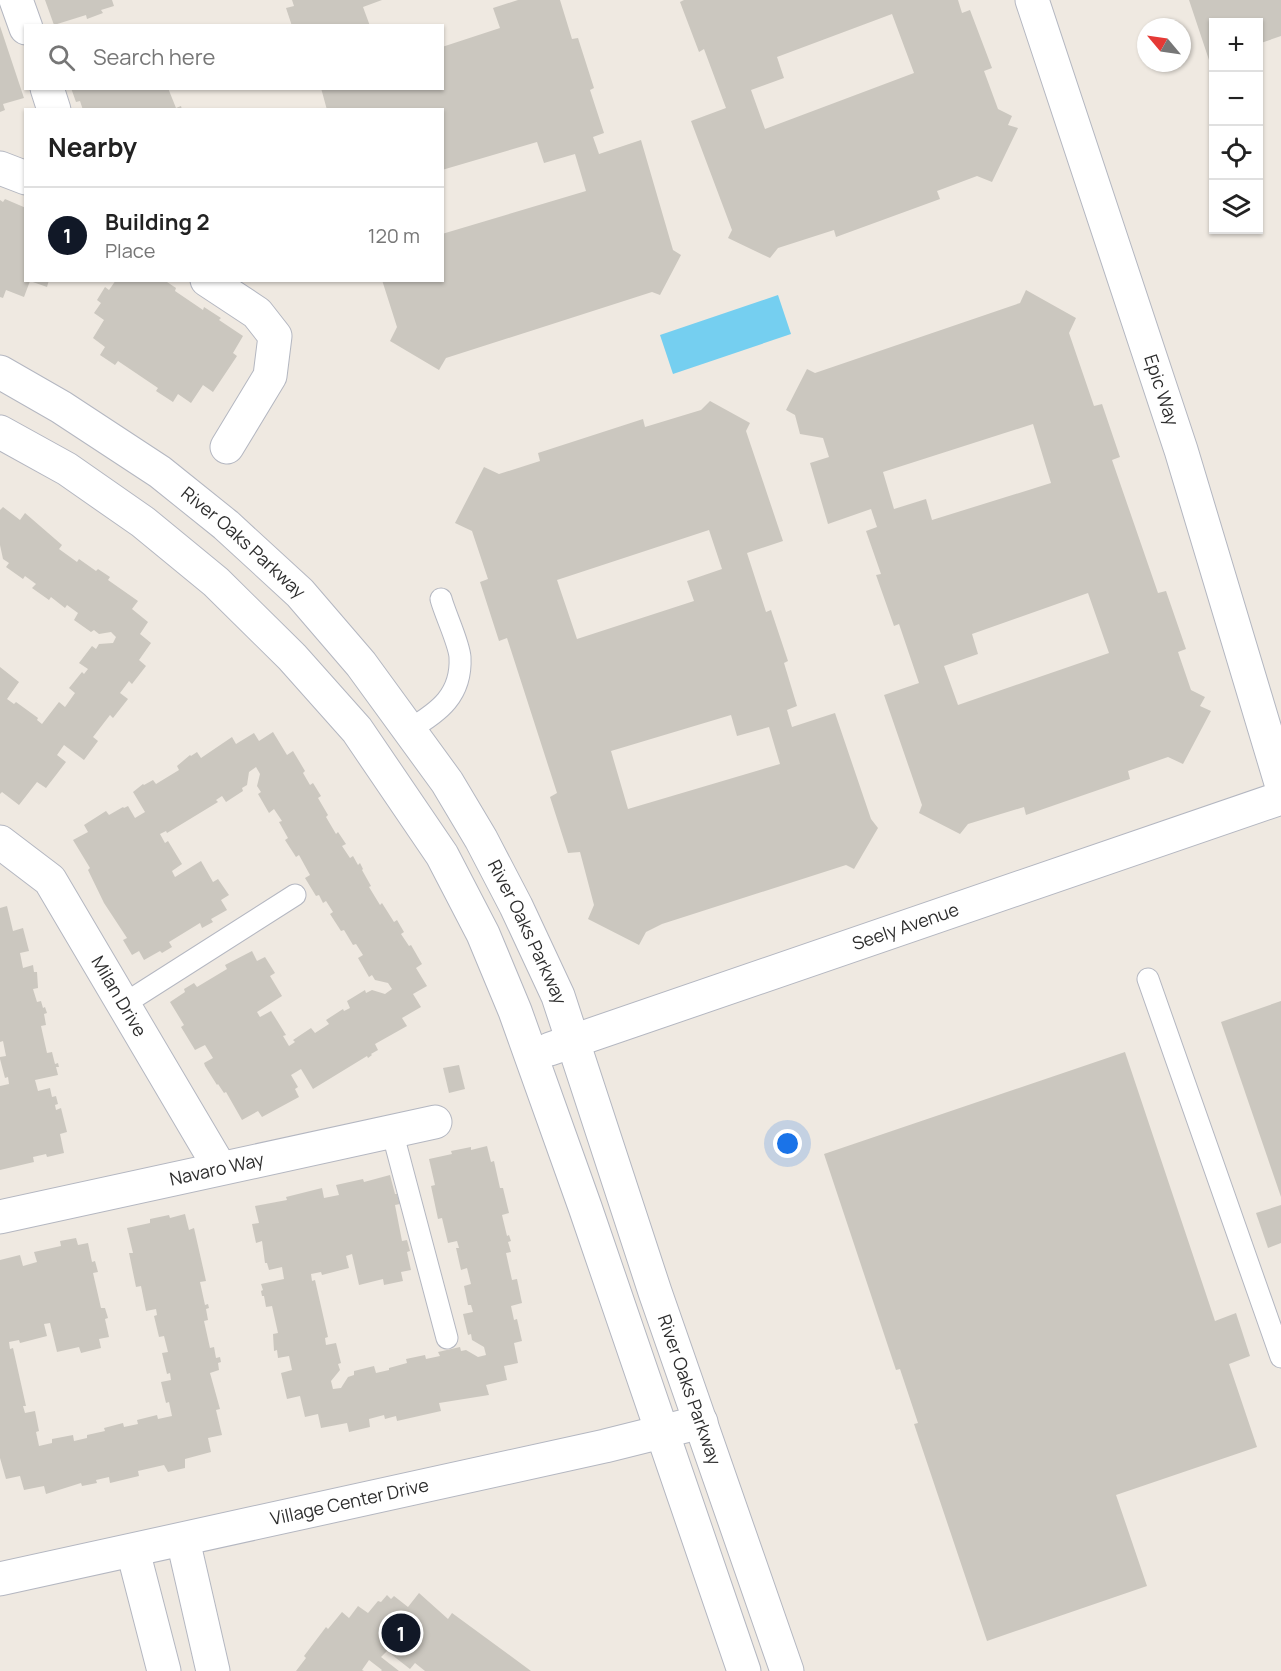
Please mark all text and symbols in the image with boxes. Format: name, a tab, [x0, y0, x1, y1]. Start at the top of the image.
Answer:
north arrow	[1137, 18, 1191, 72]
map controls	[1209, 18, 1263, 234]
button: +	[1209, 18, 1263, 72]
search box	[24, 24, 444, 90]
icon: search	[45, 41, 78, 74]
text: Search here	[93, 42, 215, 72]
button: −	[1209, 72, 1263, 126]
button: locate	[1209, 126, 1263, 180]
text: Nearby	[48, 129, 137, 165]
button: layers	[1209, 180, 1263, 234]
text: Building 2	[105, 207, 210, 237]
text: 1	[63, 222, 72, 249]
text: 120 m	[368, 222, 420, 249]
text: Place	[105, 237, 155, 264]
street label: Epic Way	[1139, 351, 1185, 429]
street label: River Oaks Parkway	[177, 481, 311, 604]
street label: River Oaks Parkway	[483, 855, 573, 1008]
street label: Seely Avenue	[849, 897, 962, 955]
street label: Milan Drive	[86, 951, 153, 1041]
your location	[773, 1129, 802, 1158]
street label: Navaro Way	[167, 1147, 267, 1191]
street label: River Oaks Parkway	[653, 1311, 728, 1469]
street label: Village Center Drive	[268, 1472, 431, 1530]
pin: 1	[382, 1610, 420, 1656]

